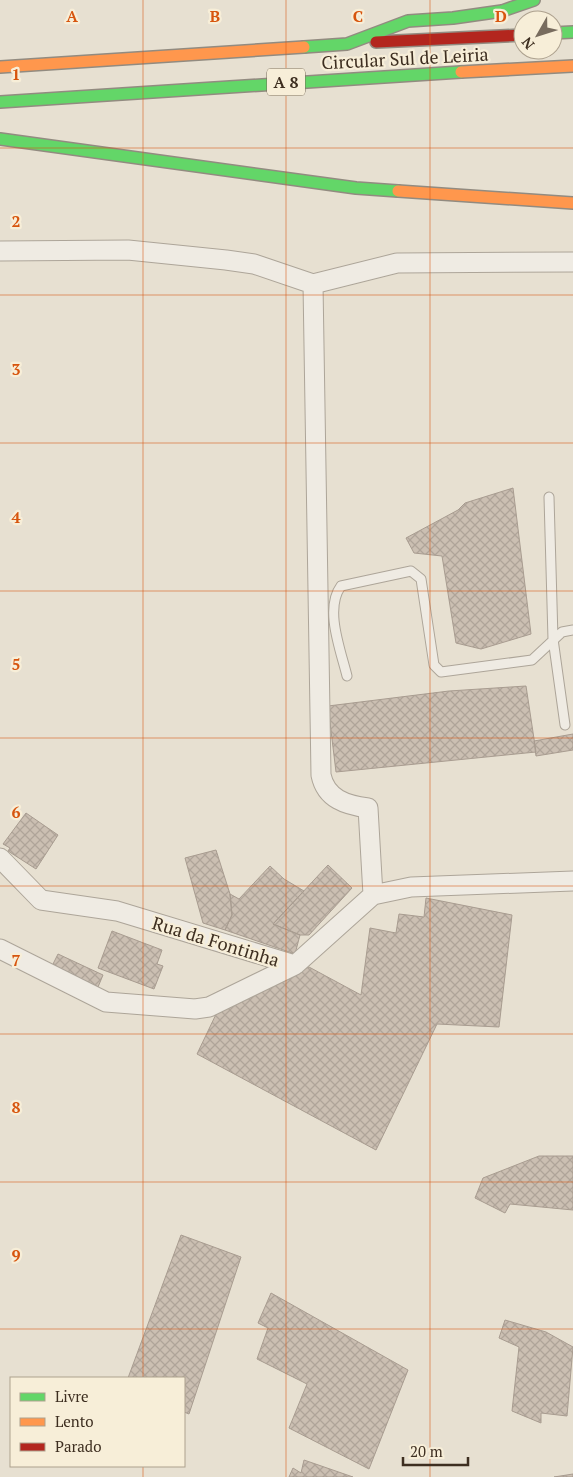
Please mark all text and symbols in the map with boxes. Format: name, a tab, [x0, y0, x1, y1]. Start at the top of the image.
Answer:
text: A	[66, 5, 78, 27]
text: B	[210, 5, 220, 27]
text: C	[353, 5, 363, 27]
text: D	[495, 5, 507, 27]
north arrow	[513, 10, 563, 60]
text: N	[517, 33, 538, 54]
street label: Circular Sul de Leiria	[321, 42, 489, 74]
text: 1	[11, 63, 21, 85]
road number: A 8	[267, 68, 305, 95]
text: 2	[11, 210, 21, 232]
text: 3	[11, 358, 21, 380]
text: 4	[11, 506, 21, 528]
text: 5	[11, 653, 21, 675]
text: 6	[11, 801, 21, 823]
street label: Rua da Fontinha	[150, 910, 282, 972]
text: 7	[11, 949, 21, 971]
text: 8	[11, 1096, 21, 1118]
text: 9	[11, 1244, 21, 1266]
legend	[10, 1377, 185, 1467]
text: Livre	[55, 1386, 89, 1406]
text: Lento	[55, 1411, 94, 1431]
scale bar	[403, 1434, 468, 1466]
text: Parado	[55, 1436, 101, 1456]
text: 20 m	[410, 1441, 443, 1461]

